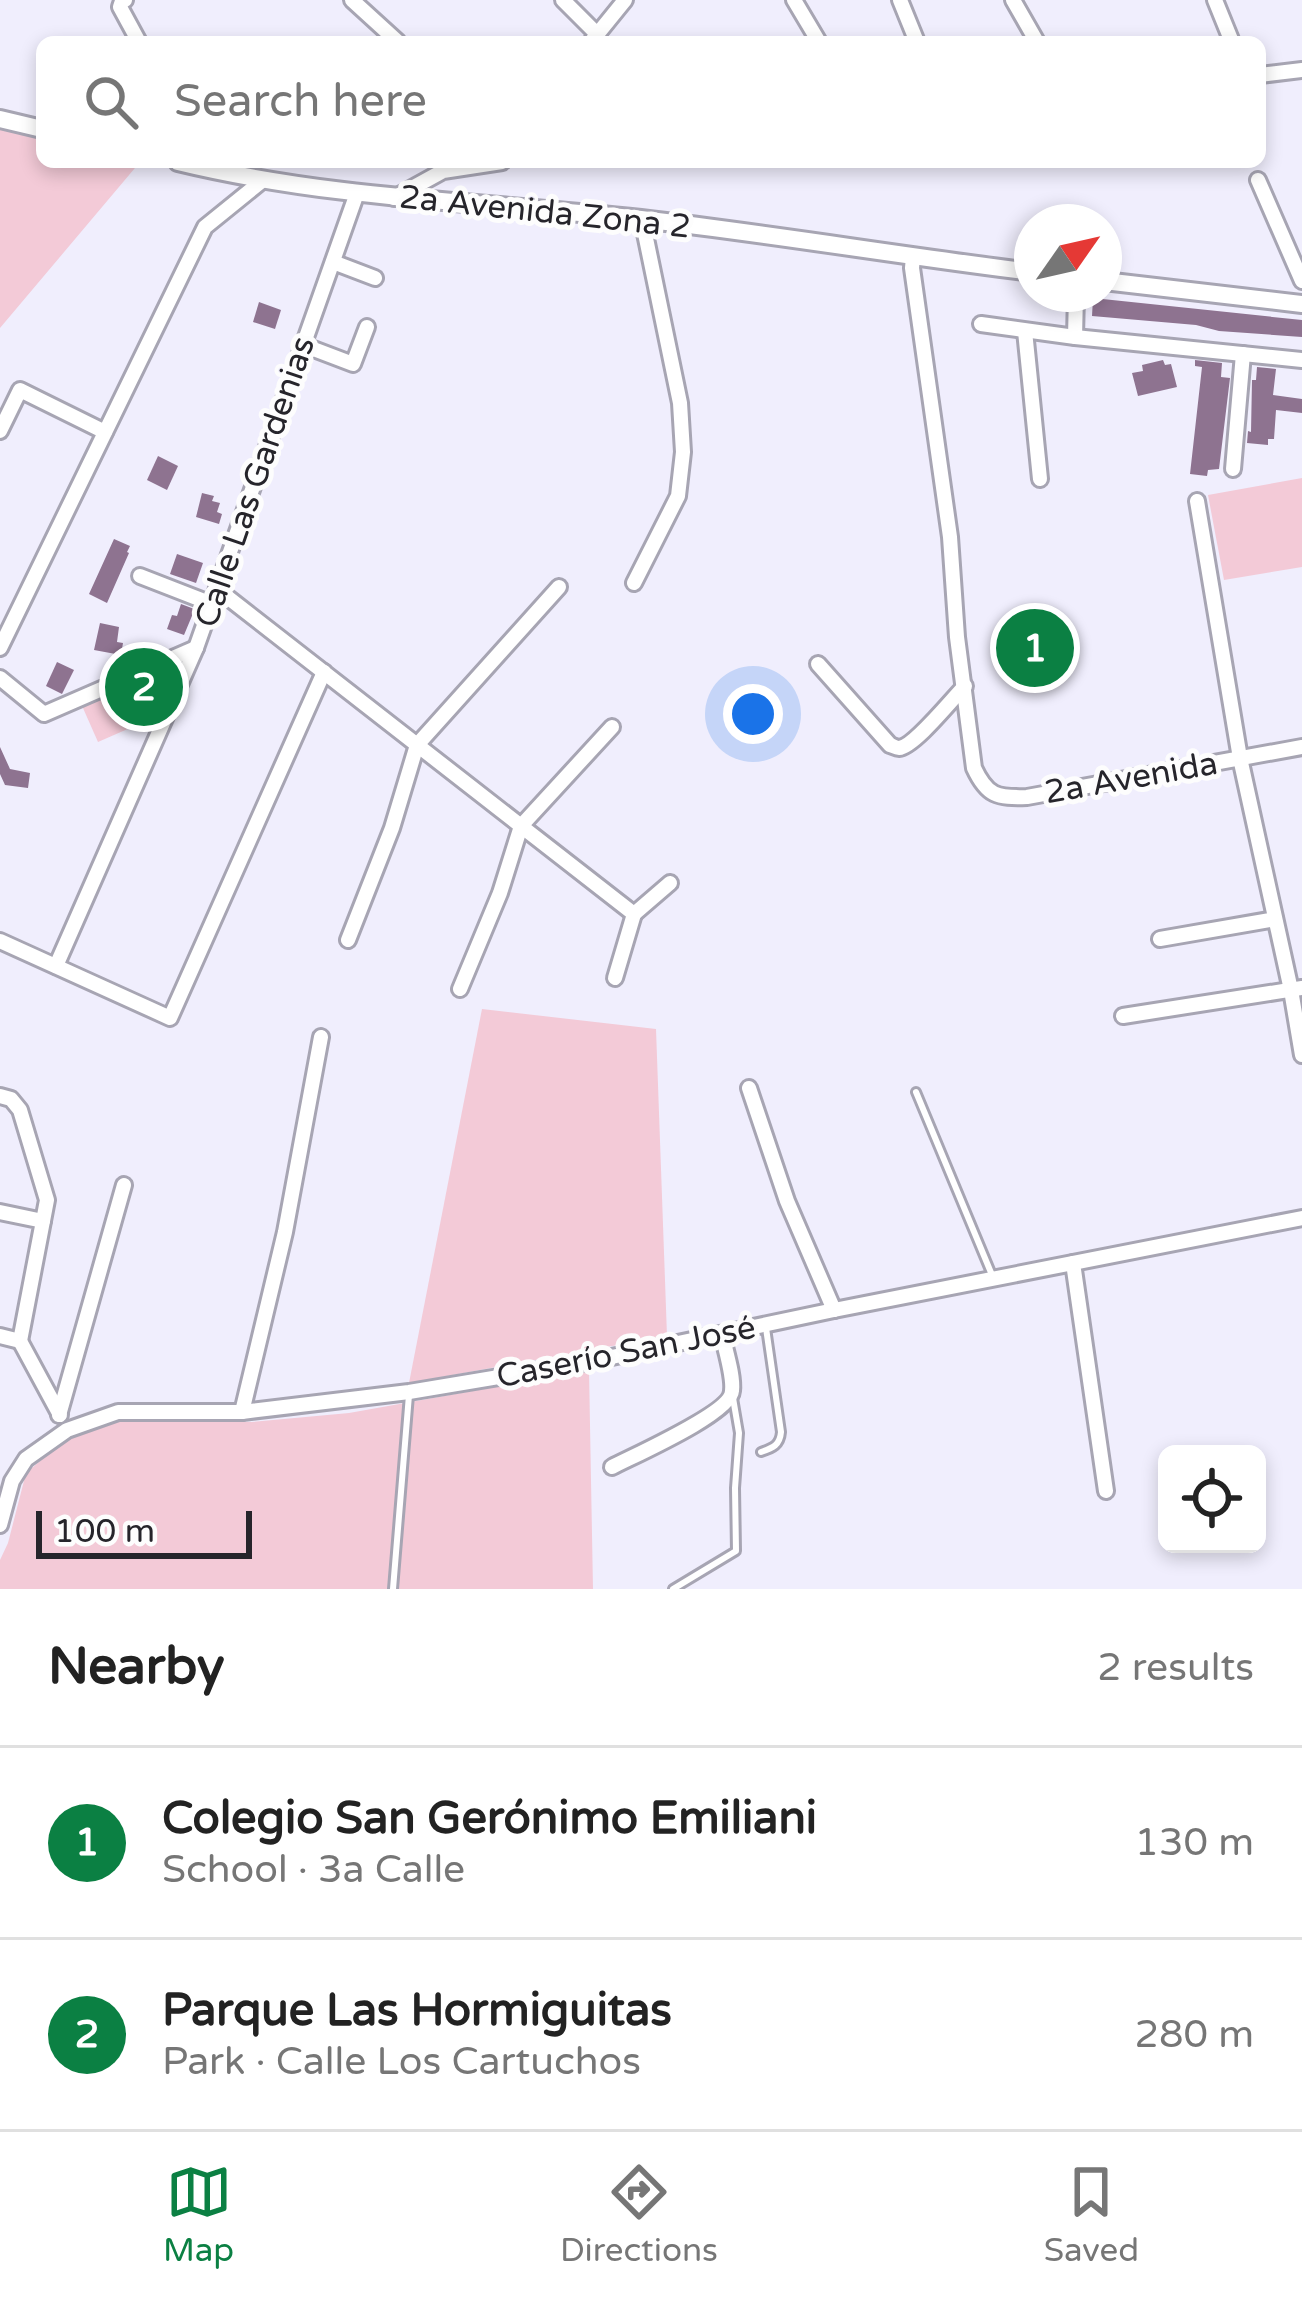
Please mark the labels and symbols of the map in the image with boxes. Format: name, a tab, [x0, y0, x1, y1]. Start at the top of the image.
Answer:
street label: 2a Avenida Zona 2	[397, 177, 693, 247]
north arrow	[1014, 204, 1122, 312]
street label: Calle Las Gardenias	[187, 331, 323, 633]
pin: 1	[996, 603, 1074, 693]
pin: 2	[105, 642, 183, 732]
your location	[723, 684, 783, 744]
street label: 2a Avenida	[1041, 744, 1221, 812]
street label: Caserío San José	[493, 1308, 759, 1396]
scale bar	[36, 1505, 252, 1558]

